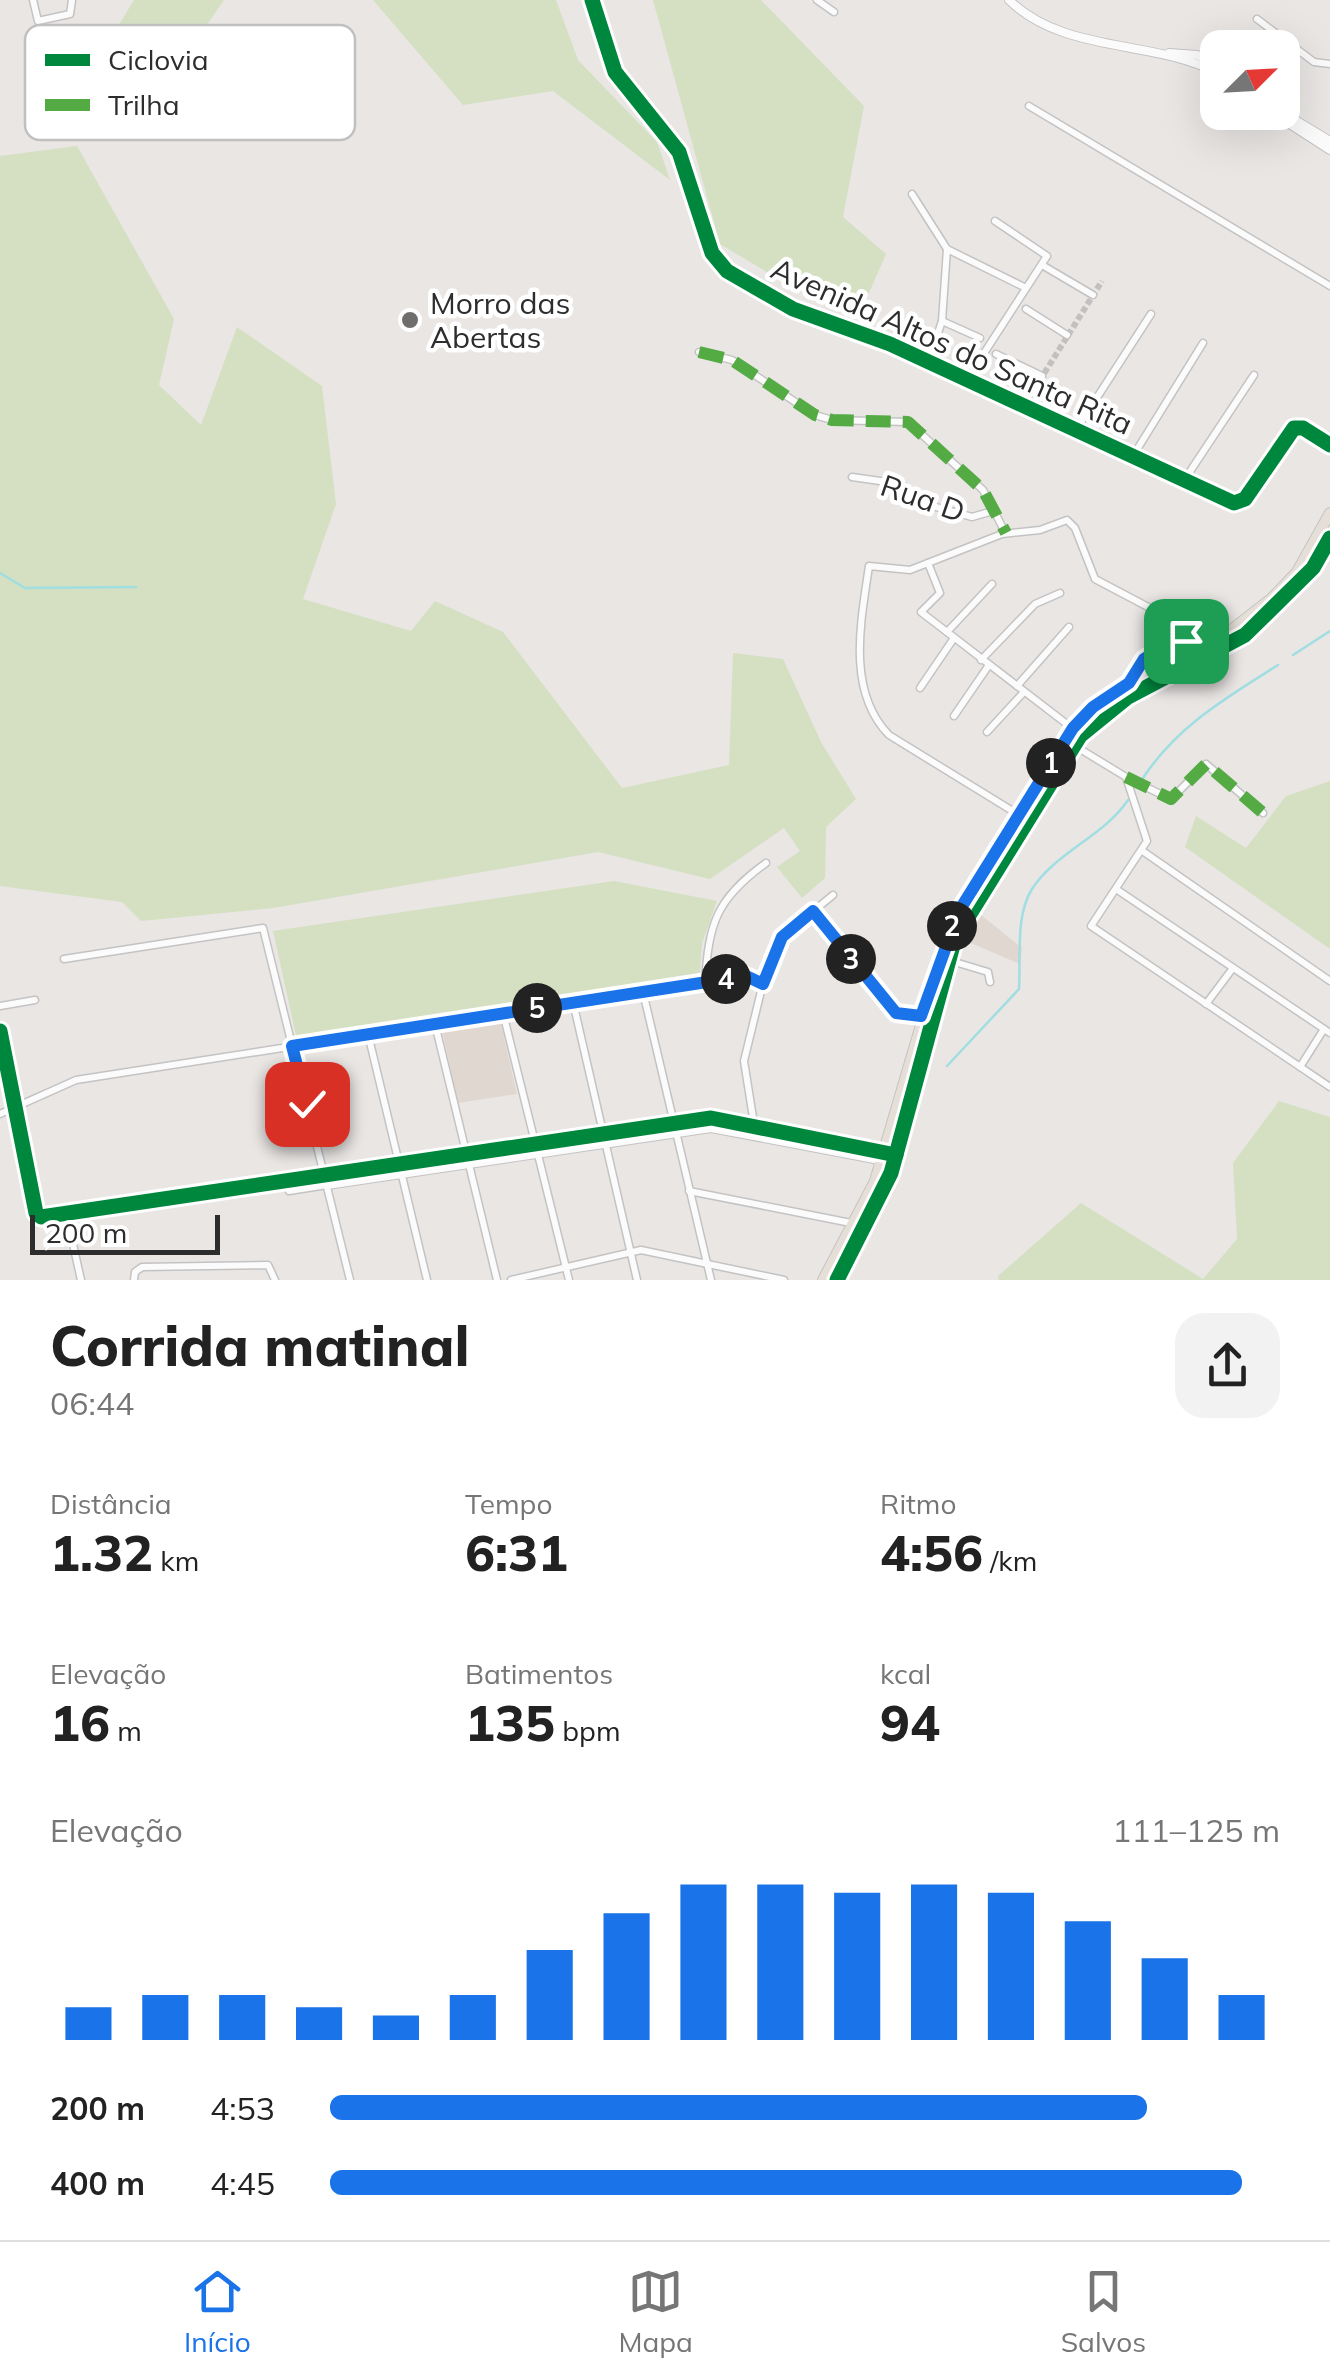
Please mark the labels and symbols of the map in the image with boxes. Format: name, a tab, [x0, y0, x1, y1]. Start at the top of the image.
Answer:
legend	[25, 25, 355, 140]
north arrow	[1200, 30, 1300, 130]
text: Ciclovia	[108, 42, 208, 77]
text: Trilha	[108, 87, 179, 122]
street label: Avenida Altos do Santa Rita	[766, 249, 1138, 443]
place label: Morro das Abertas	[430, 284, 570, 356]
marker: Morro das Abertas	[399, 309, 421, 331]
street label: Rua D	[876, 466, 970, 530]
pin	[1144, 599, 1229, 684]
pin: 1	[1026, 738, 1076, 788]
pin: 2	[927, 901, 977, 951]
pin: 3	[826, 934, 876, 984]
pin: 4	[701, 954, 751, 1004]
pin: 5	[512, 983, 562, 1033]
pin	[265, 1062, 350, 1147]
scale bar	[30, 1210, 220, 1254]

